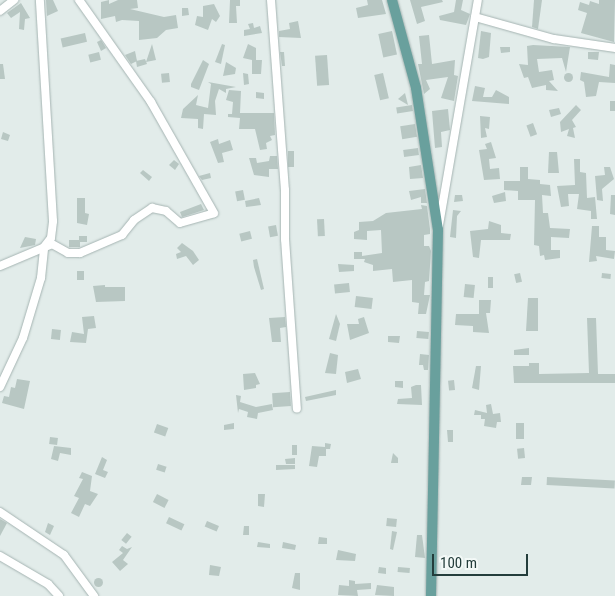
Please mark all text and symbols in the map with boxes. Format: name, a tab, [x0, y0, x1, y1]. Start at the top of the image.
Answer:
scale bar	[435, 544, 531, 576]
text: 100 m	[440, 554, 477, 572]

